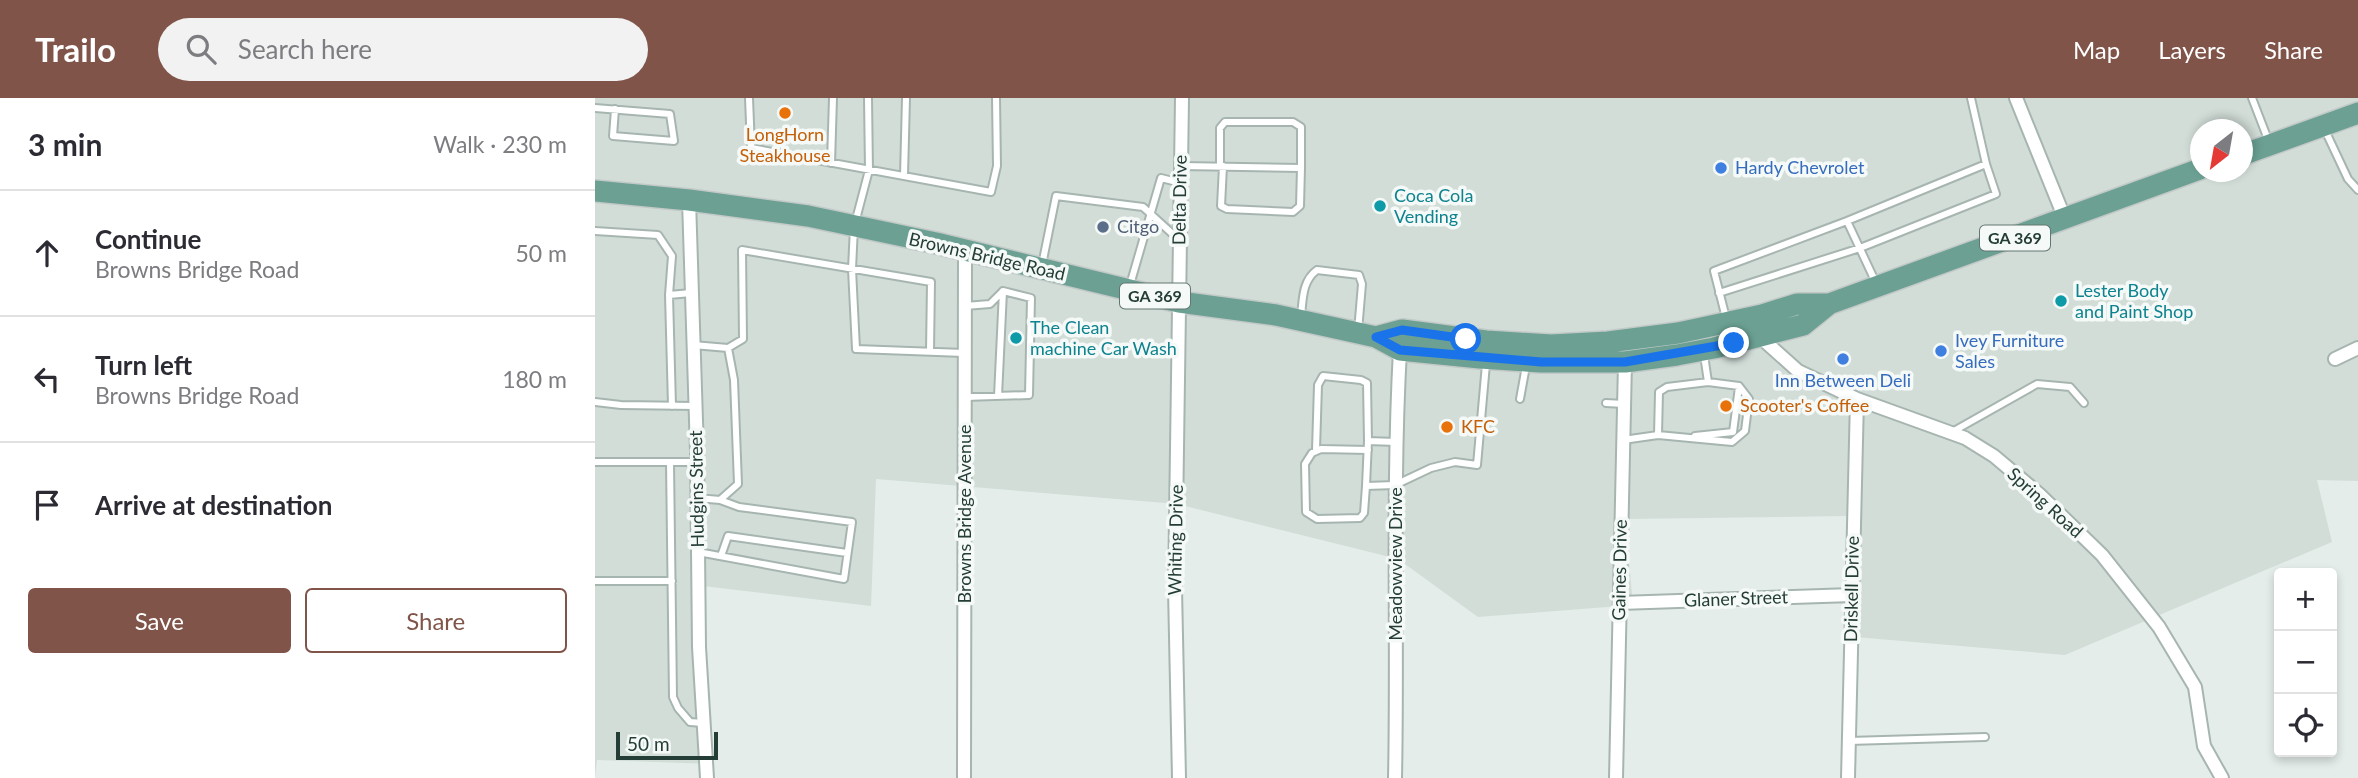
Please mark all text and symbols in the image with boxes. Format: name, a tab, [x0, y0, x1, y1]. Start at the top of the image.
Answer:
search box	[158, 18, 648, 81]
text: Trailo	[35, 29, 116, 69]
icon: search	[182, 30, 220, 68]
text: Search here	[238, 33, 372, 65]
text: Map	[2073, 35, 2120, 64]
text: Layers	[2158, 35, 2226, 64]
text: Share	[2264, 35, 2323, 64]
marker: LongHorn Steakhouse	[777, 105, 793, 121]
north arrow	[2190, 119, 2253, 182]
place label: LongHorn Steakhouse	[740, 123, 830, 166]
text: 3 min	[28, 126, 102, 162]
text: Walk · 230 m	[433, 130, 567, 158]
street label: Delta Drive	[1167, 155, 1191, 245]
place label: Hardy Chevrolet	[1735, 156, 1865, 178]
marker: Hardy Chevrolet	[1713, 160, 1729, 176]
place label: Coca Cola Vending	[1394, 184, 1473, 227]
marker: Coca Cola Vending	[1372, 198, 1388, 214]
place label: Citgo	[1117, 215, 1159, 237]
marker: Citgo	[1095, 219, 1111, 235]
text: Continue	[95, 223, 201, 255]
road number: GA 369	[1980, 226, 2050, 250]
street label: Browns Bridge Road	[907, 227, 1068, 285]
icon: ahead	[28, 234, 66, 272]
text: 50 m	[516, 239, 567, 267]
text: Browns Bridge Road	[95, 255, 299, 283]
place label: Lester Body and Paint Shop	[2075, 279, 2193, 322]
road number: GA 369	[1120, 284, 1190, 308]
marker: Lester Body and Paint Shop	[2053, 293, 2069, 309]
place label: The Clean machine Car Wash	[1030, 316, 1177, 359]
route start	[1450, 323, 1481, 354]
route end	[1718, 327, 1749, 358]
place label: Ivey Furniture Sales	[1955, 329, 2064, 372]
marker: The Clean machine Car Wash	[1008, 330, 1024, 346]
marker: Ivey Furniture Sales	[1933, 343, 1949, 359]
text: Turn left	[95, 349, 192, 381]
marker: Inn Between Deli	[1835, 351, 1851, 367]
icon: left	[28, 360, 66, 398]
text: 180 m	[502, 365, 567, 393]
place label: Inn Between Deli	[1775, 369, 1911, 391]
text: Browns Bridge Road	[95, 381, 299, 409]
place label: Scooter's Coffee	[1740, 394, 1869, 416]
marker: Scooter's Coffee	[1718, 398, 1734, 414]
place label: KFC	[1461, 415, 1495, 437]
marker: KFC	[1439, 419, 1455, 435]
street label: Browns Bridge Avenue	[953, 425, 975, 603]
street label: Hudgins Street	[684, 430, 708, 548]
street label: Spring Road	[2003, 462, 2088, 542]
street label: Whiting Drive	[1163, 484, 1187, 596]
icon: arrive	[28, 486, 66, 524]
street label: Meadowview Drive	[1384, 487, 1406, 641]
text: Arrive at destination	[95, 489, 332, 521]
street label: Gaines Drive	[1607, 519, 1631, 621]
street label: Driskell Drive	[1839, 536, 1863, 642]
map controls	[2274, 568, 2337, 757]
button: +	[2274, 568, 2337, 631]
street label: Glaner Street	[1684, 585, 1789, 611]
button: Save	[28, 588, 291, 653]
button: Share	[305, 588, 567, 653]
button: −	[2274, 631, 2337, 694]
button: locate	[2274, 694, 2337, 757]
scale bar	[616, 729, 717, 761]
text: 50 m	[627, 732, 670, 755]

